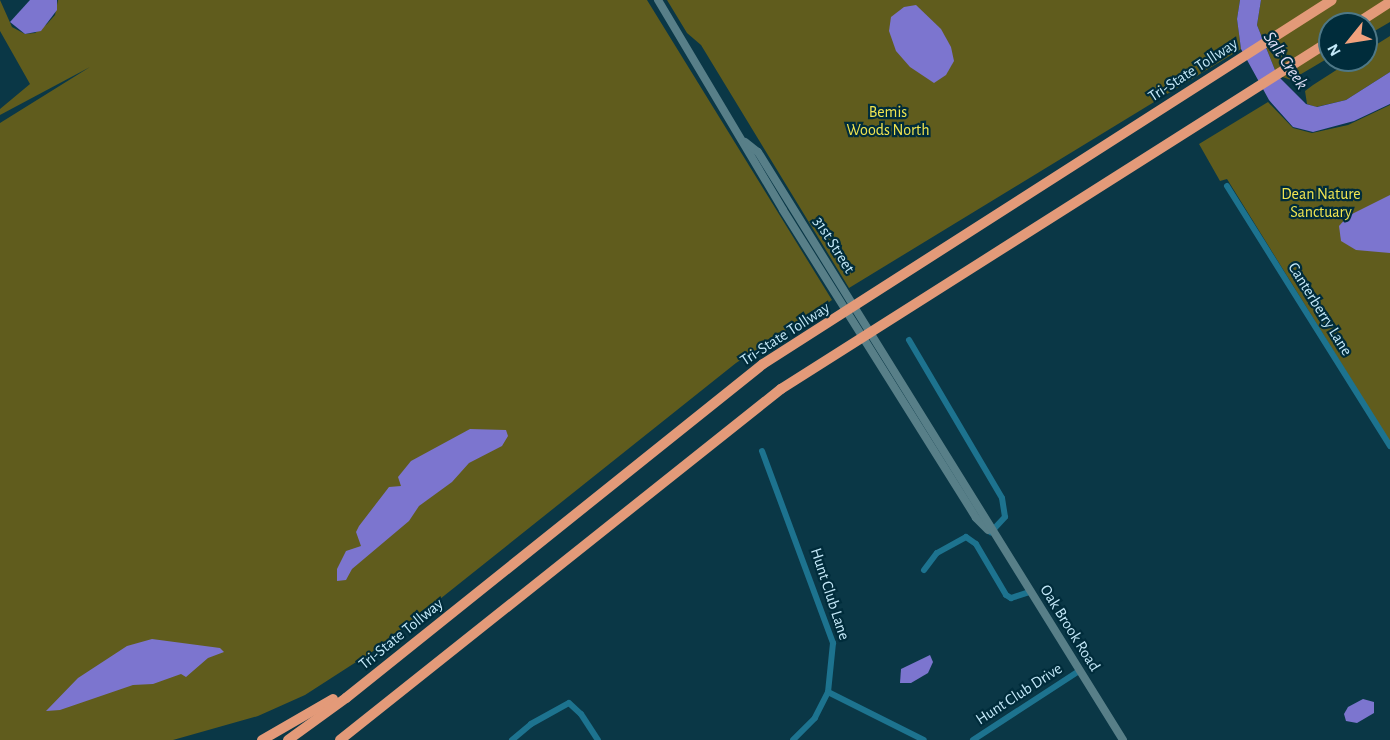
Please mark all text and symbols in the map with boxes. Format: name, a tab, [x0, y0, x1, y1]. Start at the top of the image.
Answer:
north arrow	[1318, 12, 1378, 72]
water label: Salt Creek	[1258, 28, 1312, 94]
street label: Tri-State Tollway	[1145, 34, 1241, 106]
text: N	[1324, 41, 1344, 59]
park label: Bemis Woods North	[846, 102, 930, 140]
park label: Dean Nature Sanctuary	[1281, 184, 1361, 222]
street label: 31st Street	[809, 213, 859, 277]
street label: Canterberry Lane	[1284, 259, 1356, 359]
street label: Tri-State Tollway	[737, 298, 833, 370]
street label: Hunt Club Lane	[806, 546, 854, 642]
street label: Oak Brook Road	[1036, 581, 1104, 675]
street label: Tri-State Tollway	[355, 594, 447, 674]
street label: Hunt Club Drive	[972, 659, 1066, 729]

